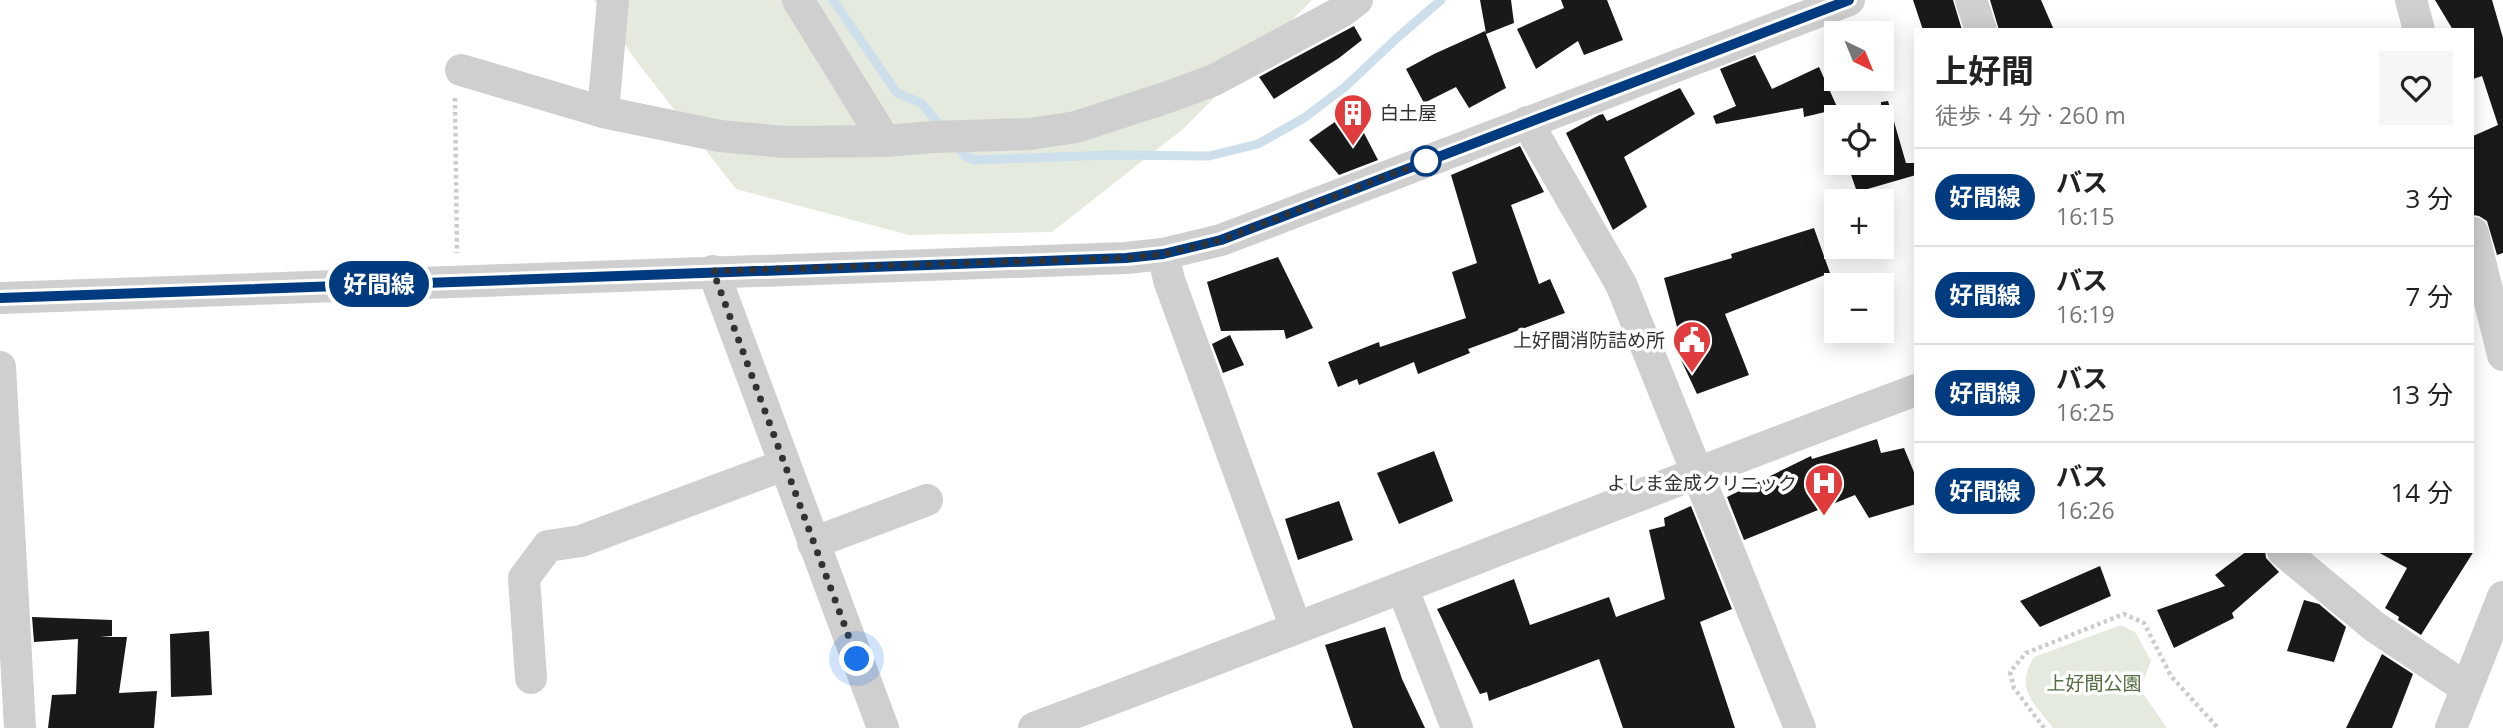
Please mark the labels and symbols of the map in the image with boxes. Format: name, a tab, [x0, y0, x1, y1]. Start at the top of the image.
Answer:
north arrow	[1824, 21, 1894, 91]
building icon: 白土屋	[1332, 92, 1374, 147]
place label: 白土屋	[1380, 100, 1437, 126]
unlabelled marker	[1411, 146, 1441, 176]
line badge: 好間線	[339, 261, 419, 307]
public building icon: 上好間消防詰め所	[1671, 319, 1713, 374]
place label: 上好間消防詰め所	[1513, 327, 1665, 353]
hospital icon: よしま金成クリニック	[1803, 462, 1845, 517]
place label: よしま金成クリニック	[1607, 470, 1797, 496]
your location	[839, 641, 874, 676]
park label: 上好間公園	[2046, 670, 2142, 696]

